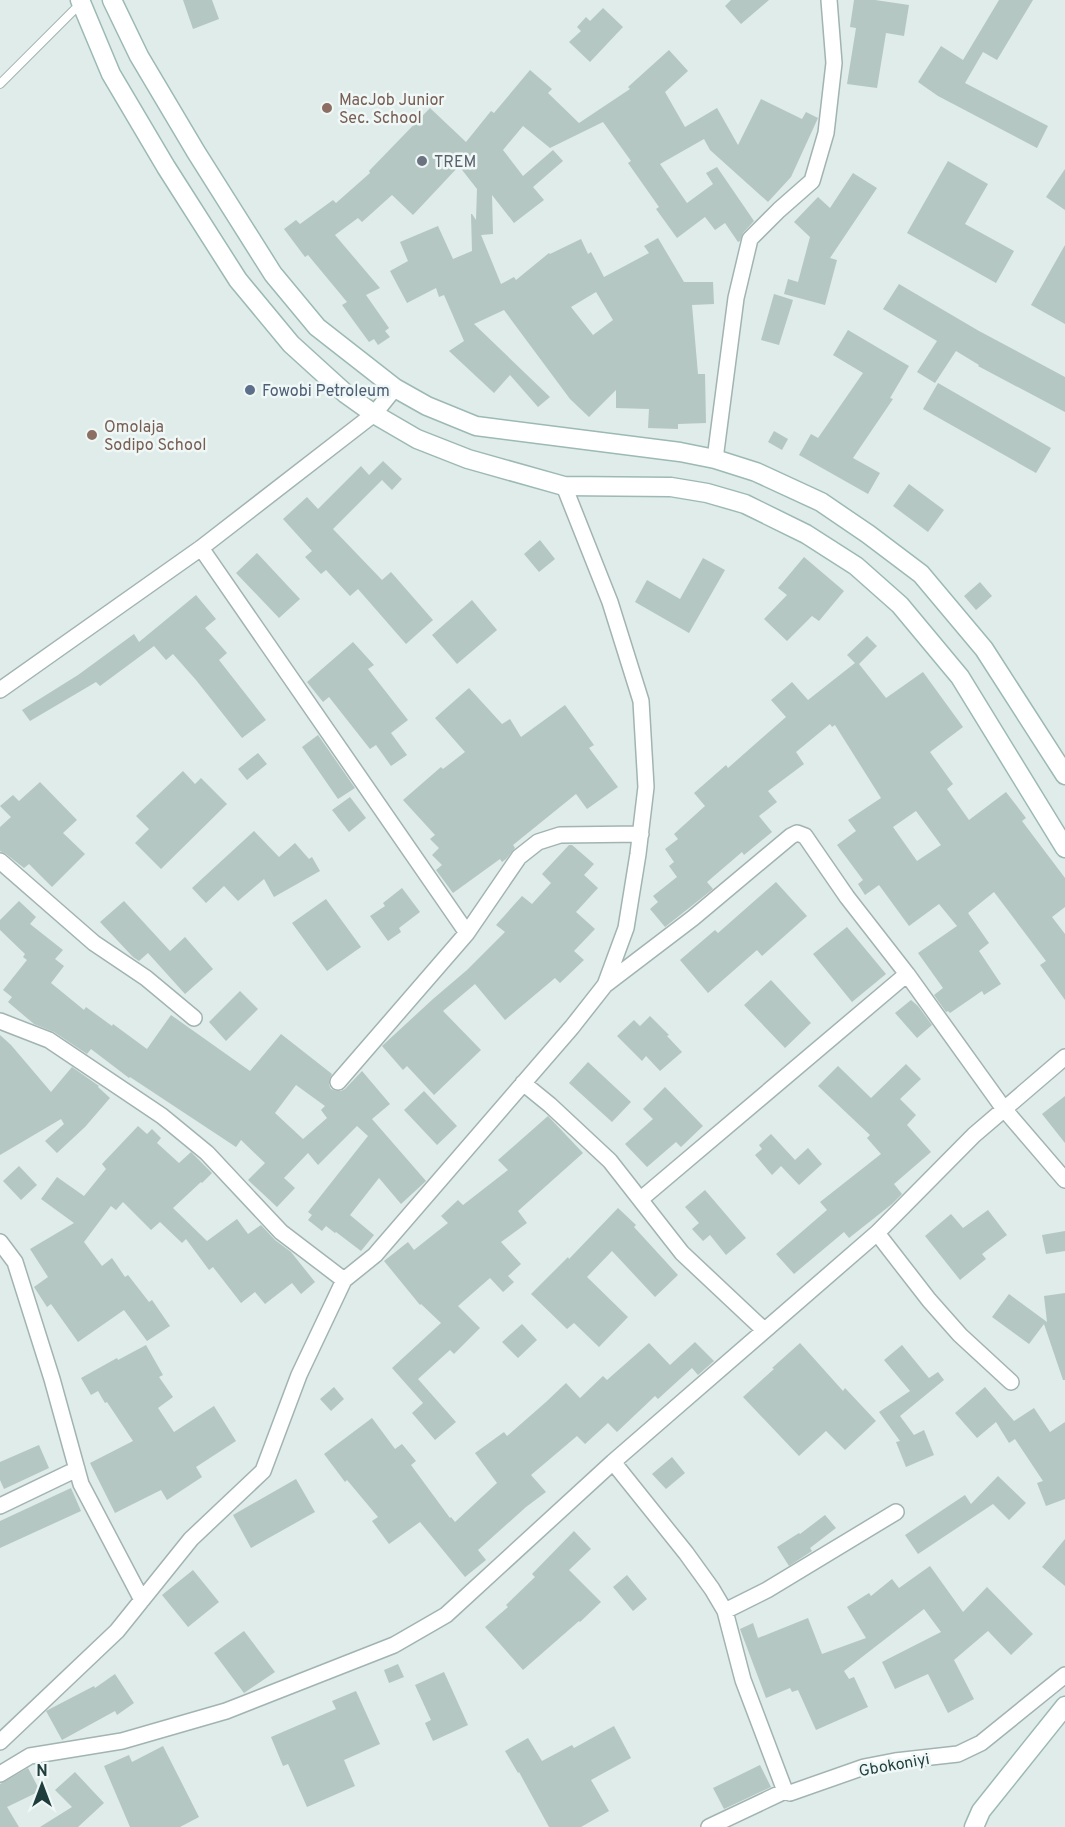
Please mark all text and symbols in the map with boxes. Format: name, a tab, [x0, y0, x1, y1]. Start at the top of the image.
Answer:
place label: MacJob Junior Sec. School	[339, 91, 444, 129]
marker: MacJob Junior Sec. School	[320, 101, 334, 115]
place label: TREM	[434, 153, 476, 173]
marker: TREM	[415, 154, 429, 168]
place label: Fowobi Petroleum	[262, 382, 390, 402]
marker: Fowobi Petroleum	[243, 383, 257, 397]
place label: Omolaja Sodipo School	[104, 418, 206, 456]
marker: Omolaja Sodipo School	[85, 428, 99, 442]
street label: Gbokoniyi	[857, 1750, 931, 1782]
north arrow	[12, 1755, 72, 1815]
text: N	[36, 1762, 48, 1782]

